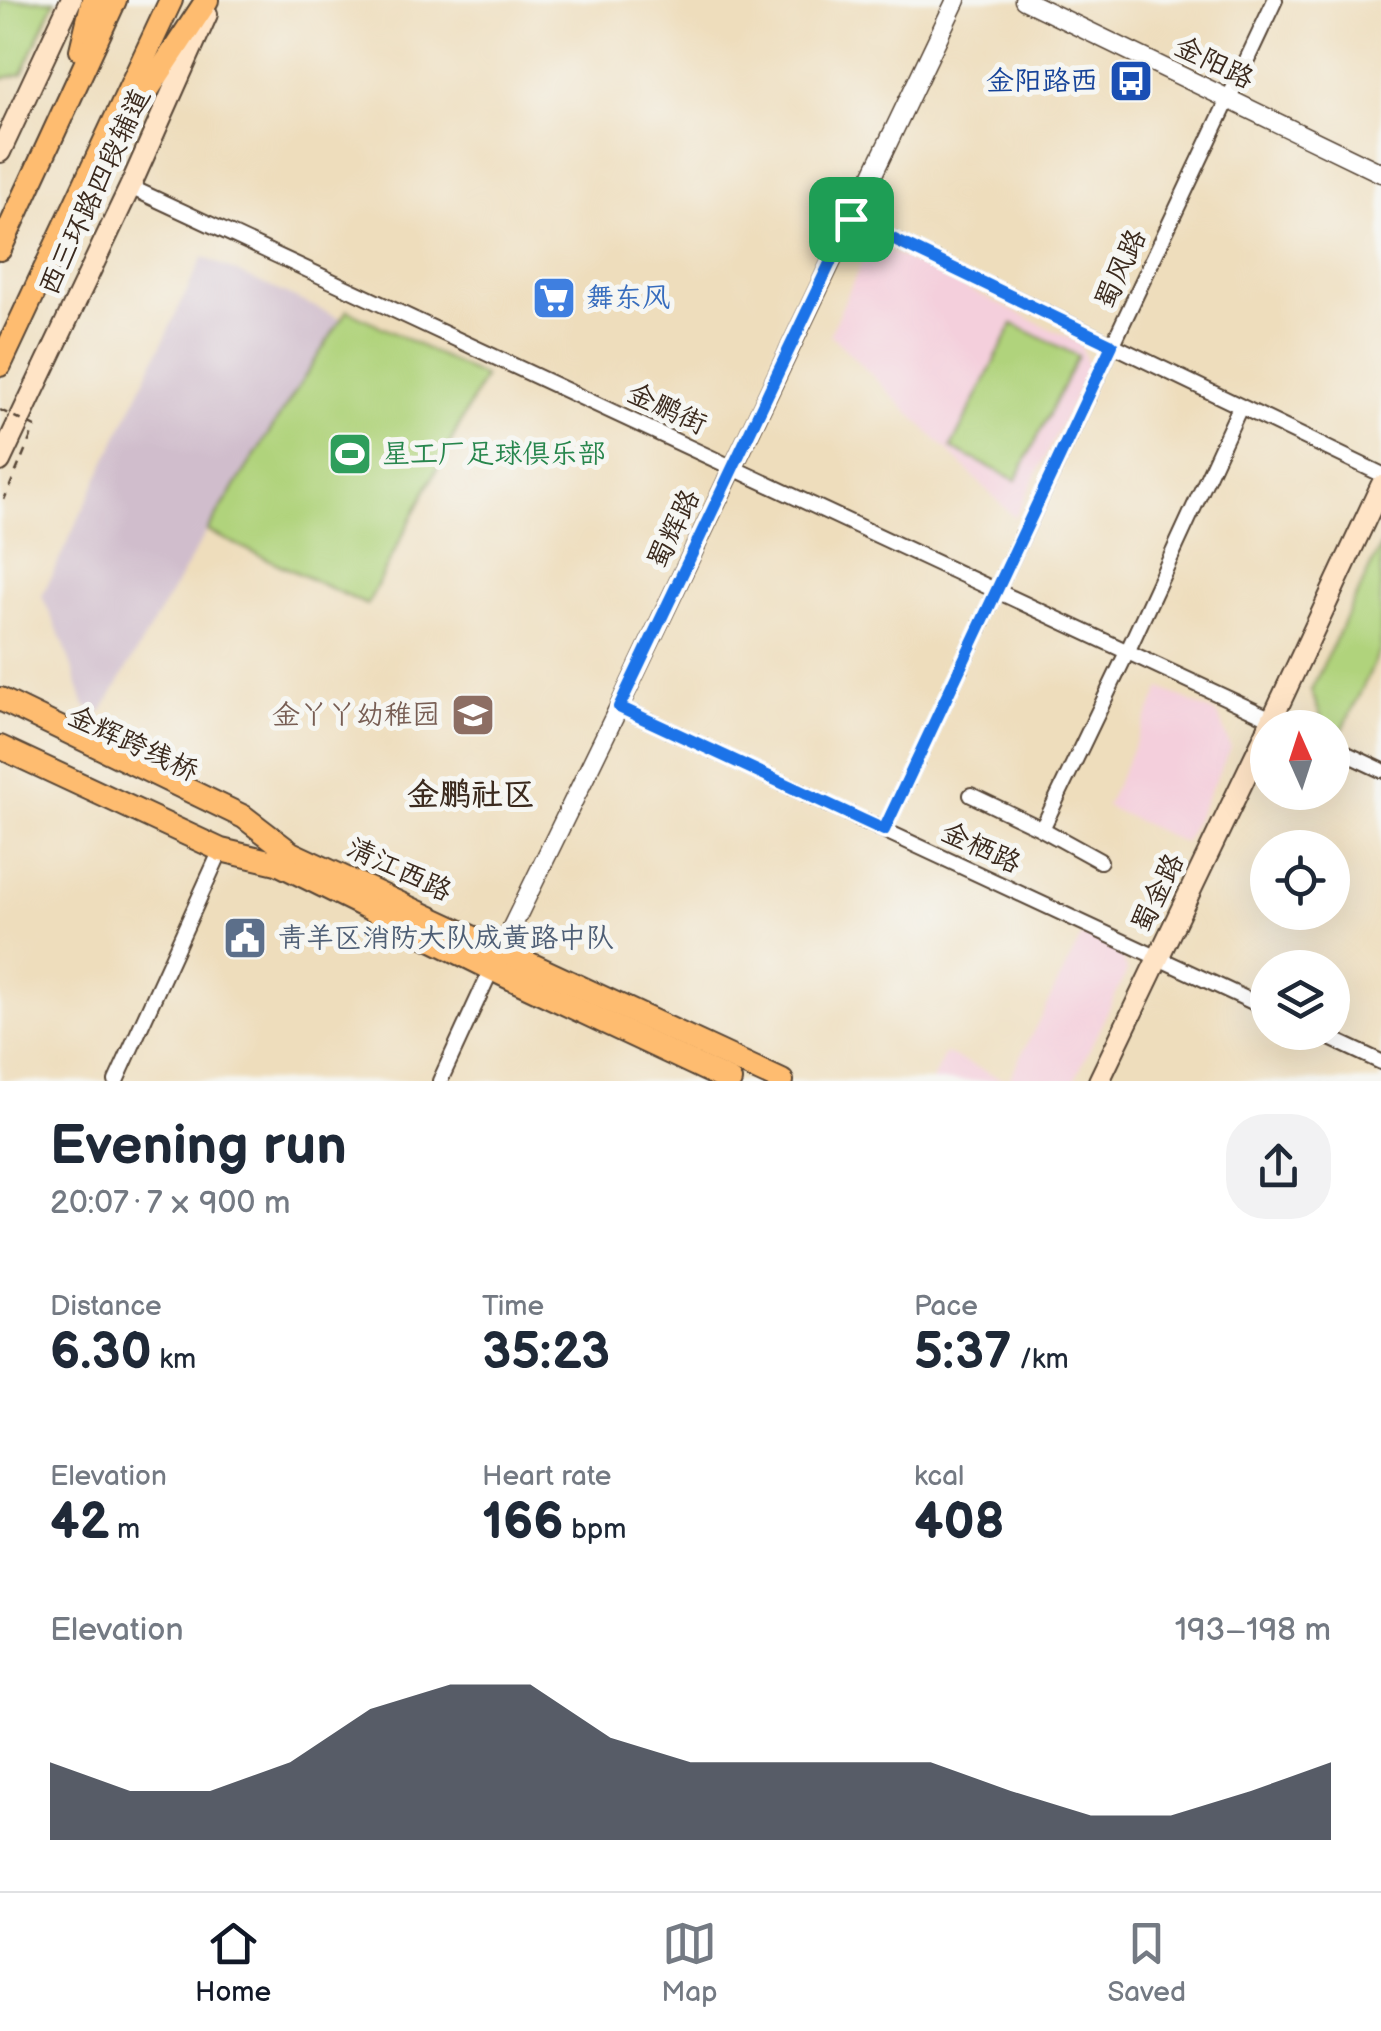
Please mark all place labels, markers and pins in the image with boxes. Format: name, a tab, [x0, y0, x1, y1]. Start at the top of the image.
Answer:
bus stop icon: 金阳路西	[1108, 58, 1154, 104]
place label: 金阳路西	[986, 65, 1098, 98]
pin	[809, 177, 894, 262]
supermarket icon: 舞东风	[531, 275, 577, 321]
place label: 舞东风	[586, 282, 670, 315]
sports icon: 星工厂足球俱乐部	[327, 431, 373, 477]
place label: 星工厂足球俱乐部	[382, 438, 606, 471]
school or university icon: 金丫丫幼稚园	[450, 692, 496, 738]
place label: 金丫丫幼稚园	[272, 699, 440, 732]
public building icon: 青羊区消防大队成黄路中队	[222, 915, 268, 961]
place label: 青羊区消防大队成黄路中队	[278, 922, 614, 955]

